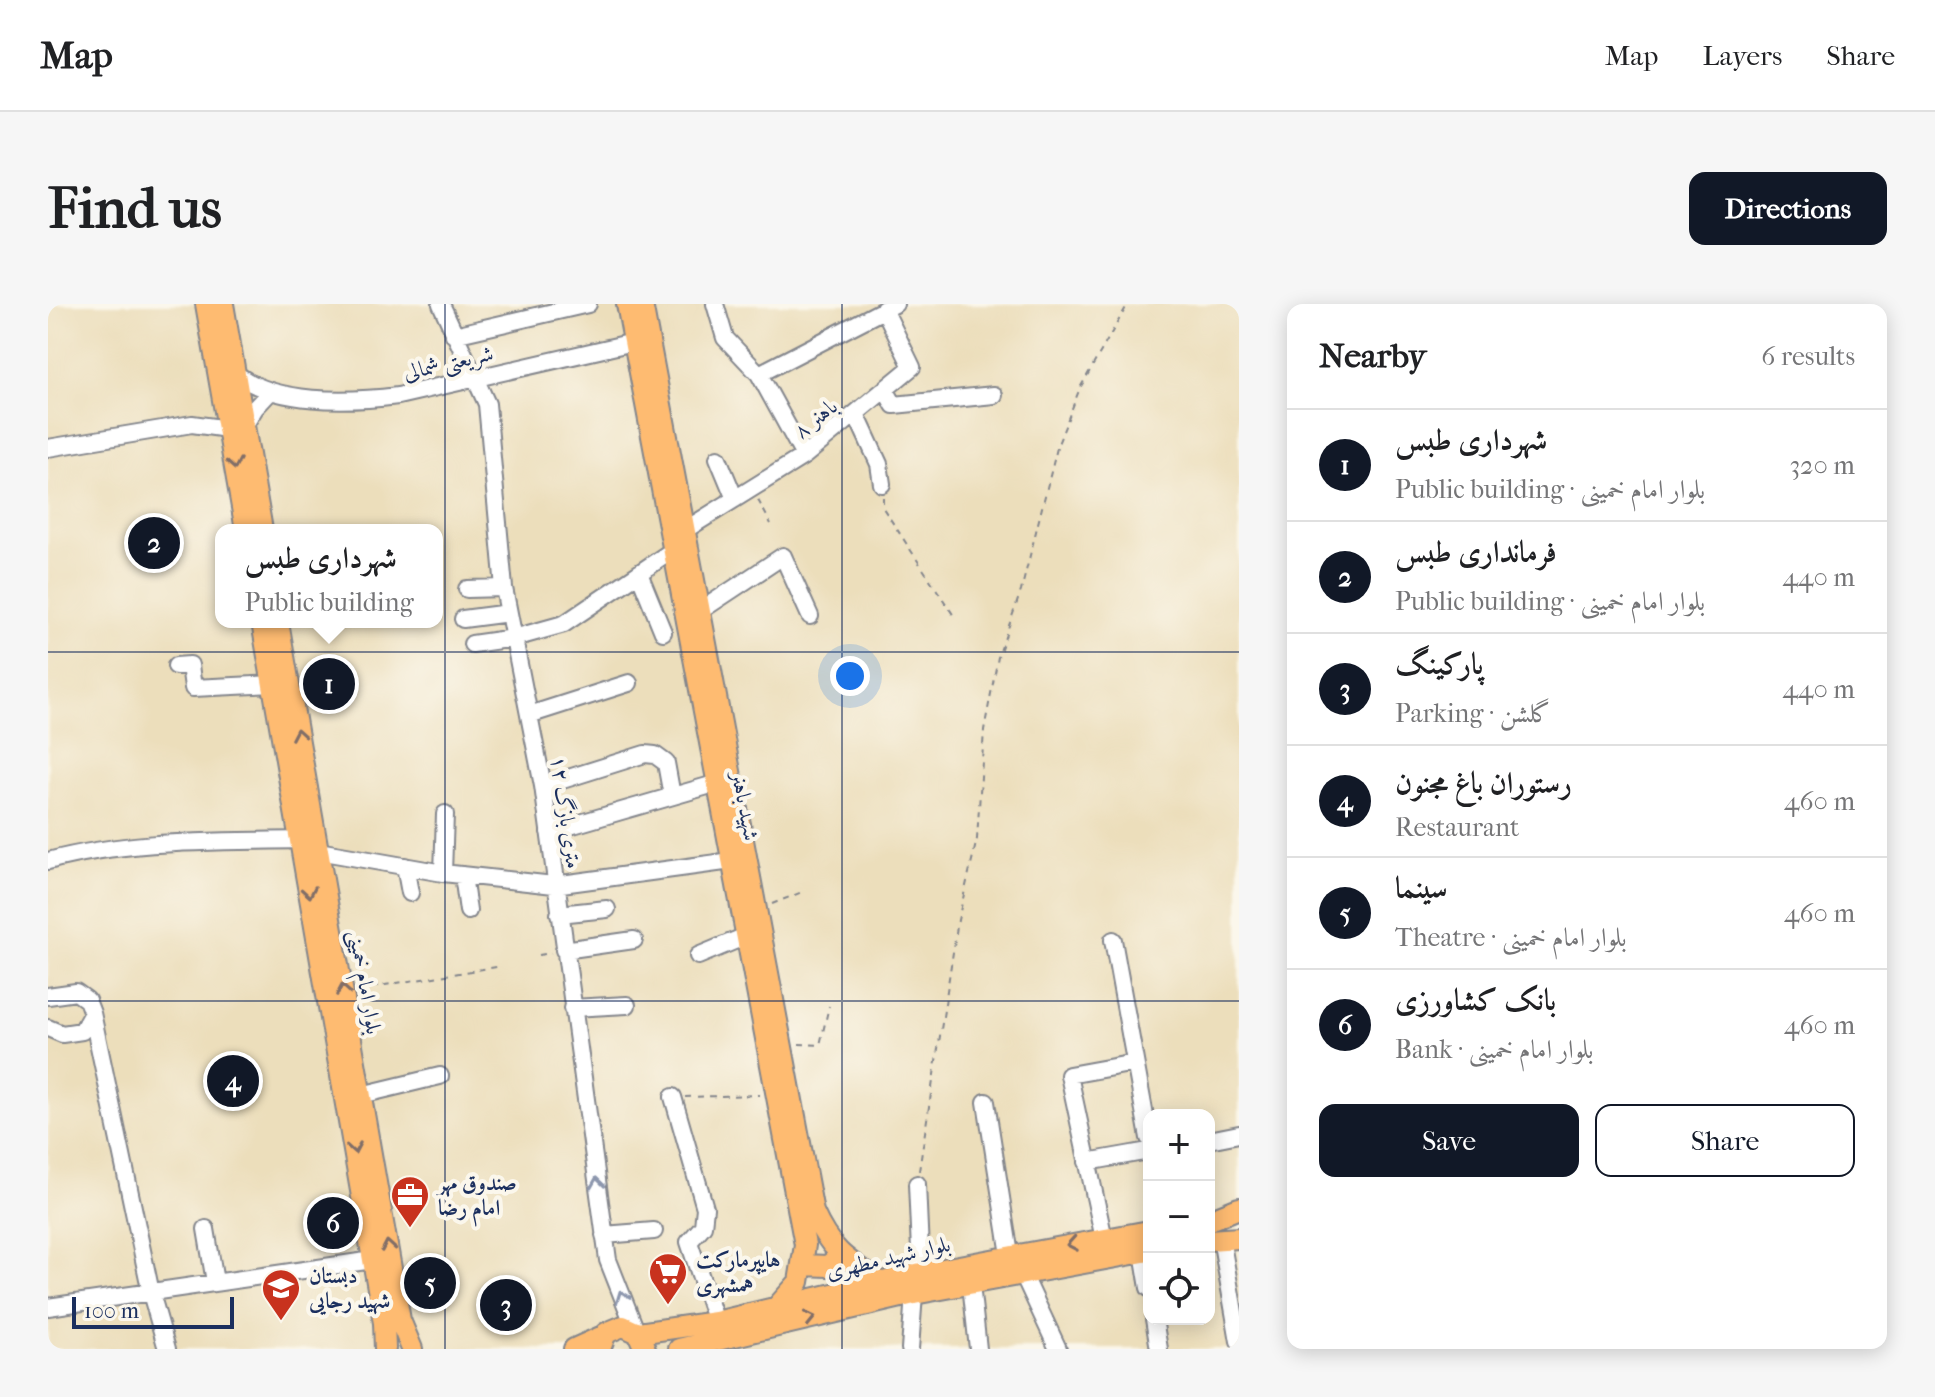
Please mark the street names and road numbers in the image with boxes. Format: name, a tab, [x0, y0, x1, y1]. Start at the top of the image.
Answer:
street label: شریعتی شمالی	[401, 340, 496, 388]
street label: باهنر ۸	[788, 393, 843, 444]
street label: ۱۲ متری بازگ	[545, 754, 587, 870]
street label: شهید باهنر	[724, 768, 764, 843]
street label: بلوار امام خمینی	[337, 928, 387, 1037]
street label: بلوار شهید مطهری	[824, 1231, 953, 1286]

